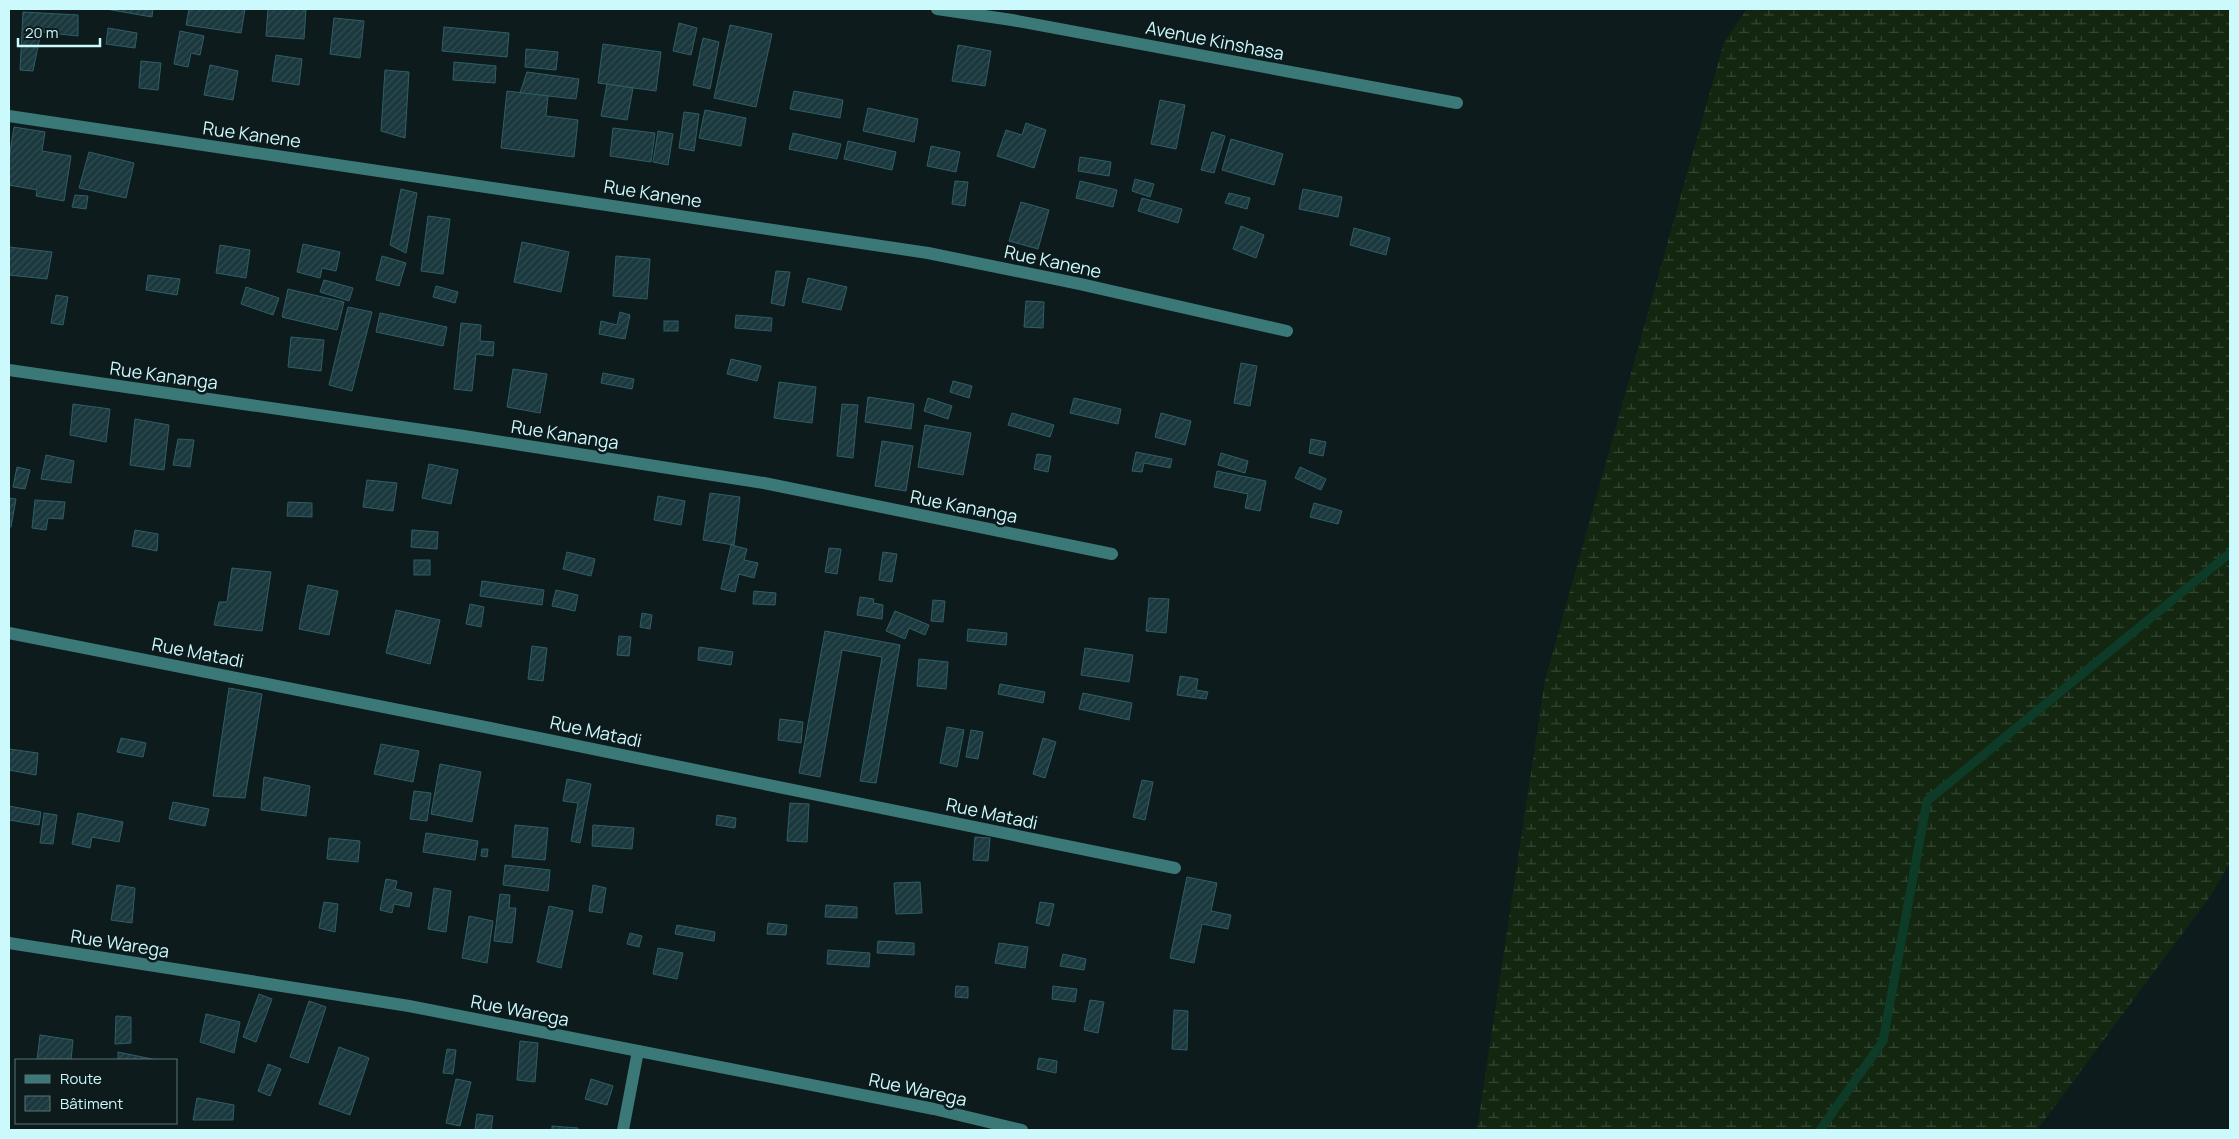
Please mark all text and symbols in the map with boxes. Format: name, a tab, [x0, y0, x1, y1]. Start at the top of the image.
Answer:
scale bar	[18, 15, 100, 47]
street label: Avenue Kinshasa	[1144, 15, 1286, 65]
text: 20 m	[25, 22, 58, 43]
street label: Rue Kanene	[201, 115, 303, 153]
street label: Rue Kanene	[602, 173, 704, 213]
street label: Rue Kanene	[1002, 239, 1104, 283]
street label: Rue Kananga	[108, 356, 220, 394]
street label: Rue Kananga	[509, 414, 621, 454]
street label: Rue Kananga	[908, 484, 1020, 528]
street label: Rue Matadi	[150, 631, 246, 673]
street label: Rue Matadi	[548, 710, 644, 752]
street label: Rue Matadi	[944, 792, 1040, 834]
street label: Rue Warega	[69, 923, 171, 963]
street label: Rue Warega	[469, 989, 571, 1031]
legend	[15, 1059, 178, 1124]
street label: Rue Warega	[867, 1067, 969, 1111]
text: Route	[60, 1068, 102, 1089]
text: Bâtiment	[60, 1093, 123, 1114]

